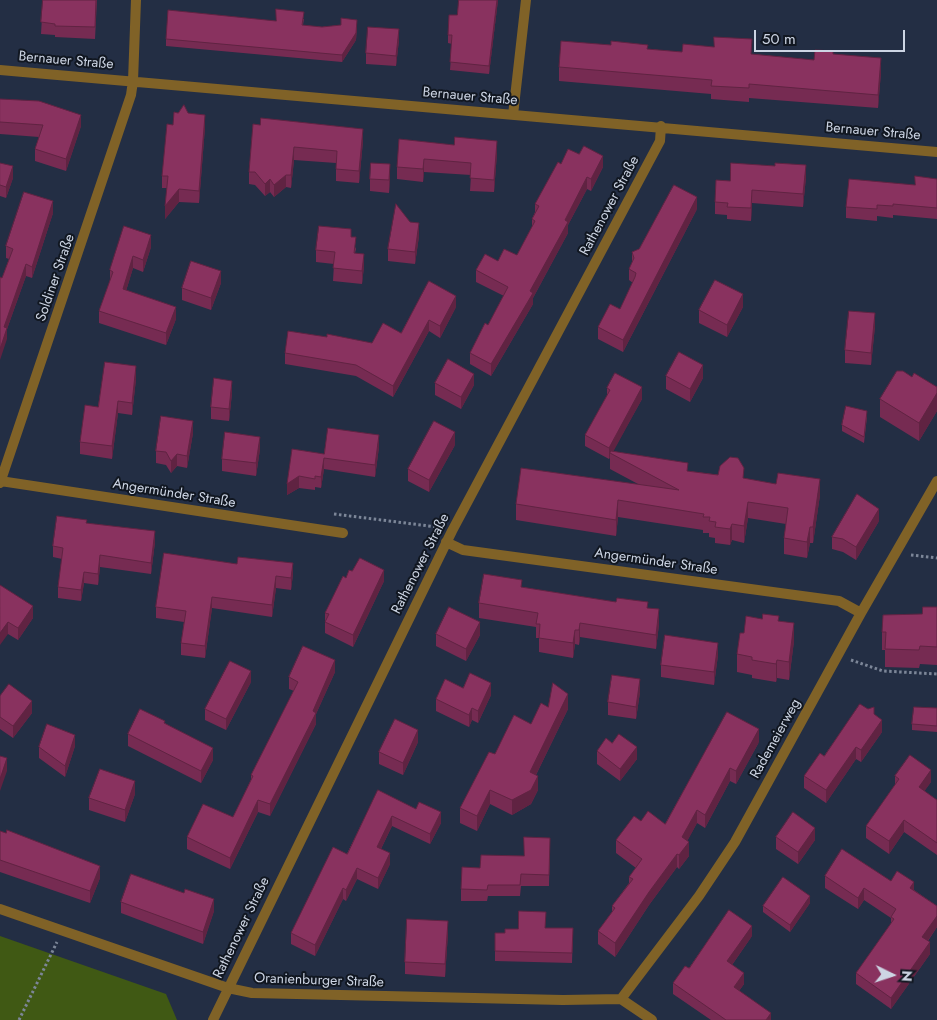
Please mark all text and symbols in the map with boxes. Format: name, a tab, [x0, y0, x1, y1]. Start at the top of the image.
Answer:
scale bar	[757, 20, 908, 52]
text: 50 m	[762, 28, 796, 50]
street label: Bernauer Straße	[18, 48, 114, 74]
street label: Bernauer Straße	[422, 84, 518, 110]
street label: Bernauer Straße	[825, 119, 921, 145]
street label: Rathenower Straße	[577, 153, 643, 259]
street label: Soldiner Straße	[33, 232, 79, 324]
street label: Angermünder Straße	[111, 476, 237, 512]
street label: Rathenower Straße	[388, 511, 454, 617]
street label: Angermünder Straße	[593, 545, 719, 579]
street label: Rademeierweg	[747, 696, 805, 782]
street label: Rathenower Straße	[210, 875, 274, 981]
north arrow	[867, 950, 917, 1000]
street label: Oranienburger Straße	[254, 970, 384, 992]
text: N	[897, 970, 917, 982]

